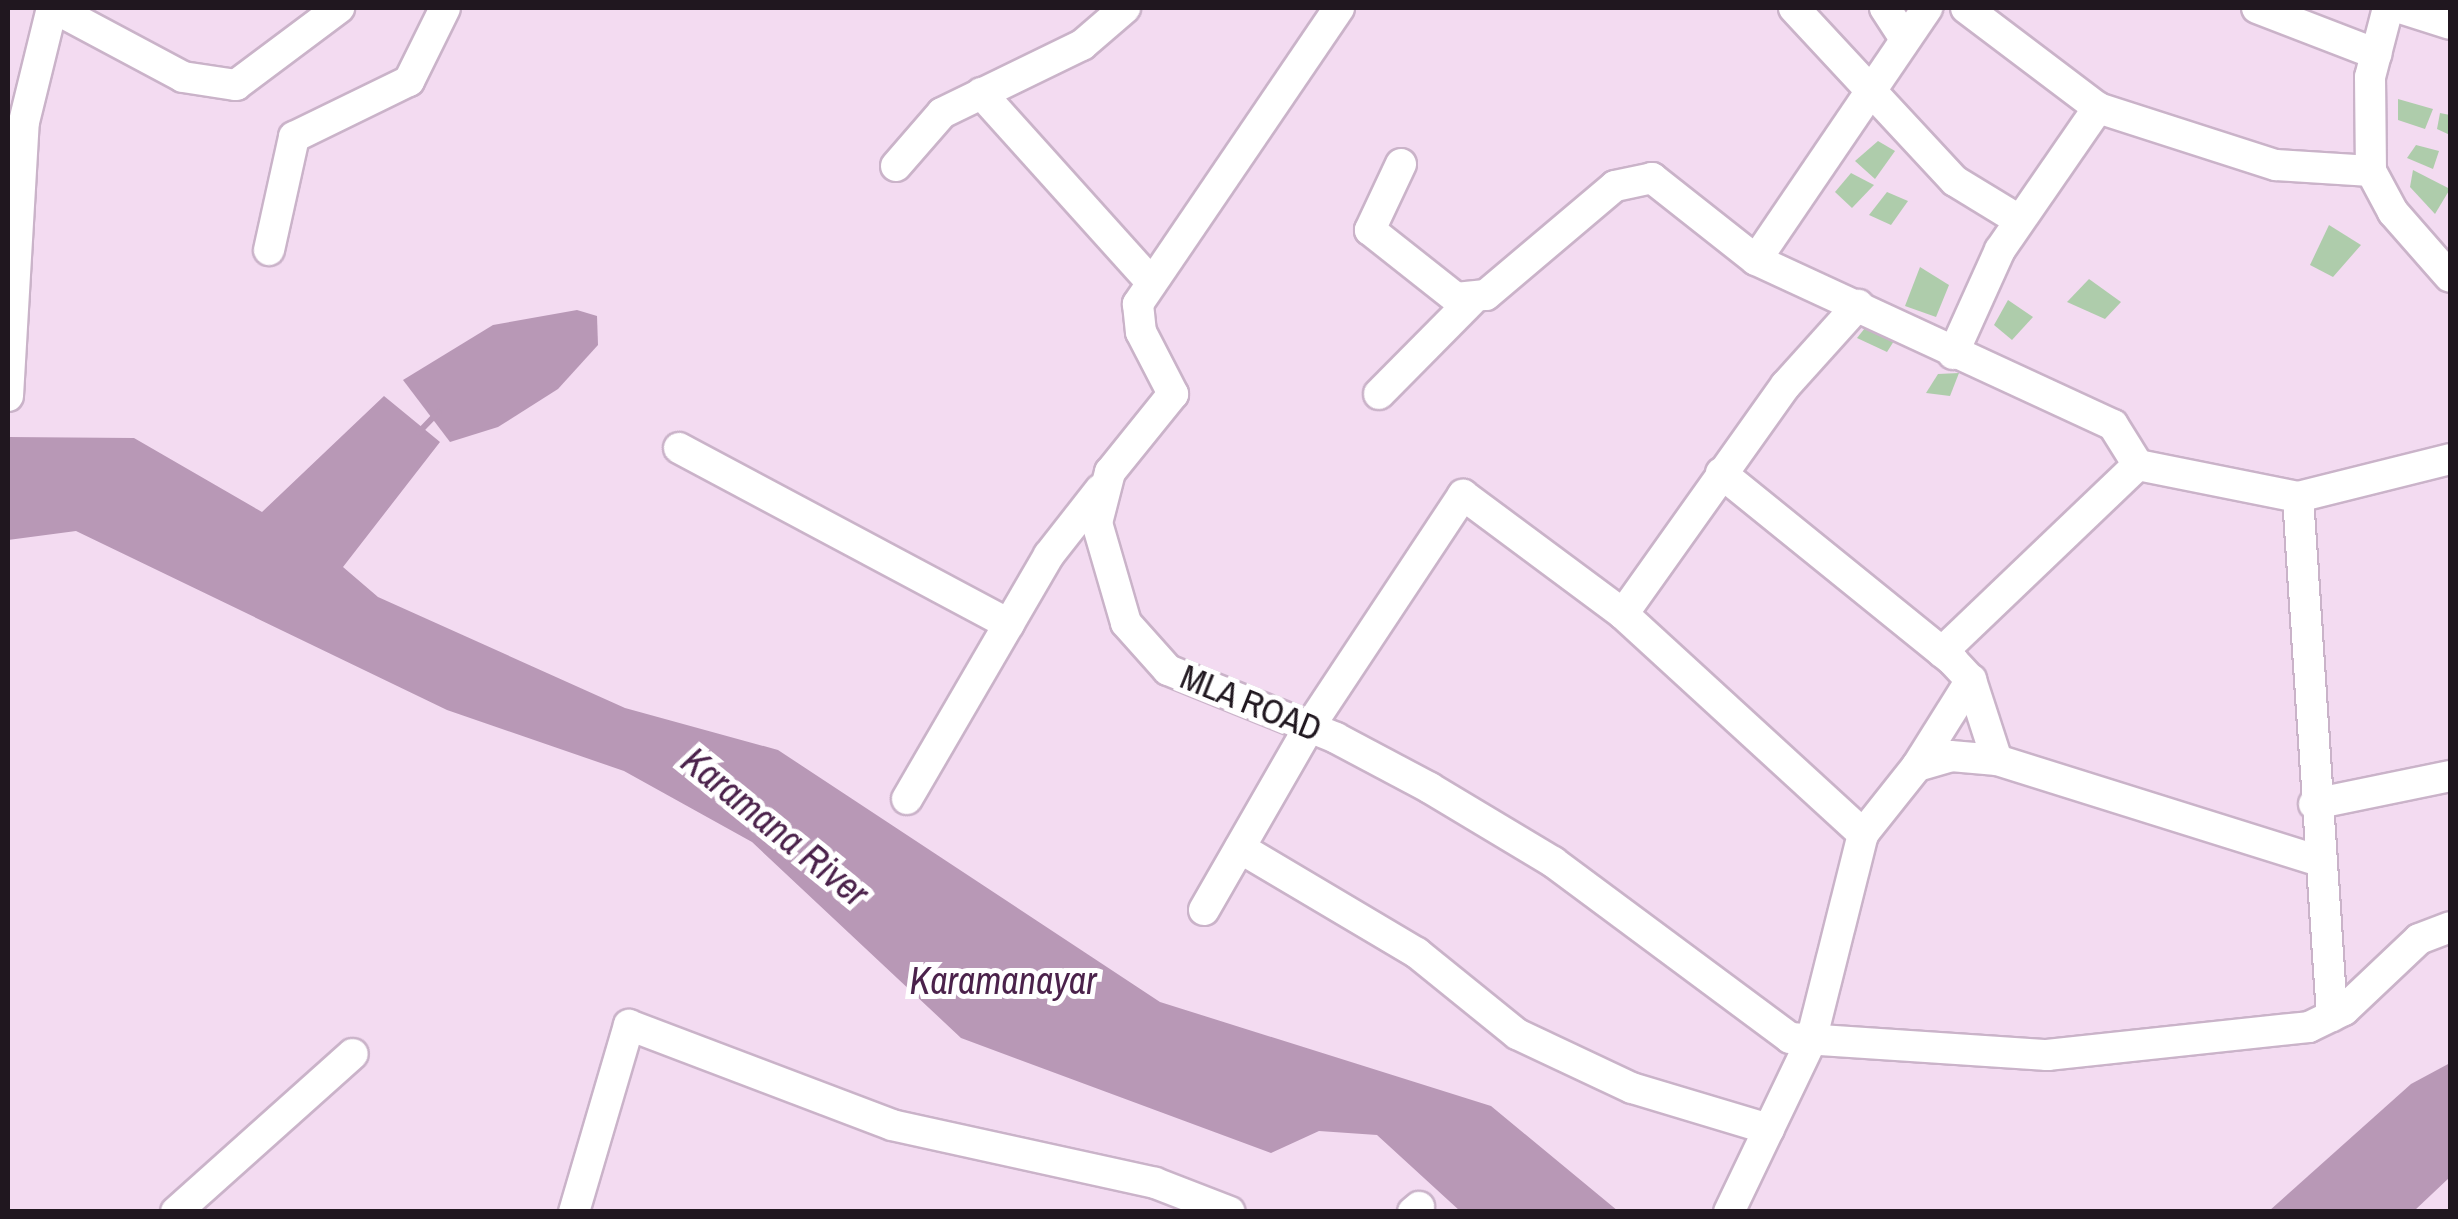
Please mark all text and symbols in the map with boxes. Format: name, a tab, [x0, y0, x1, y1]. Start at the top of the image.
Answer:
street label: MLA ROAD	[1174, 655, 1328, 751]
water label: Karamana River	[672, 738, 878, 916]
water label: Karamanayar	[909, 958, 1097, 1004]

